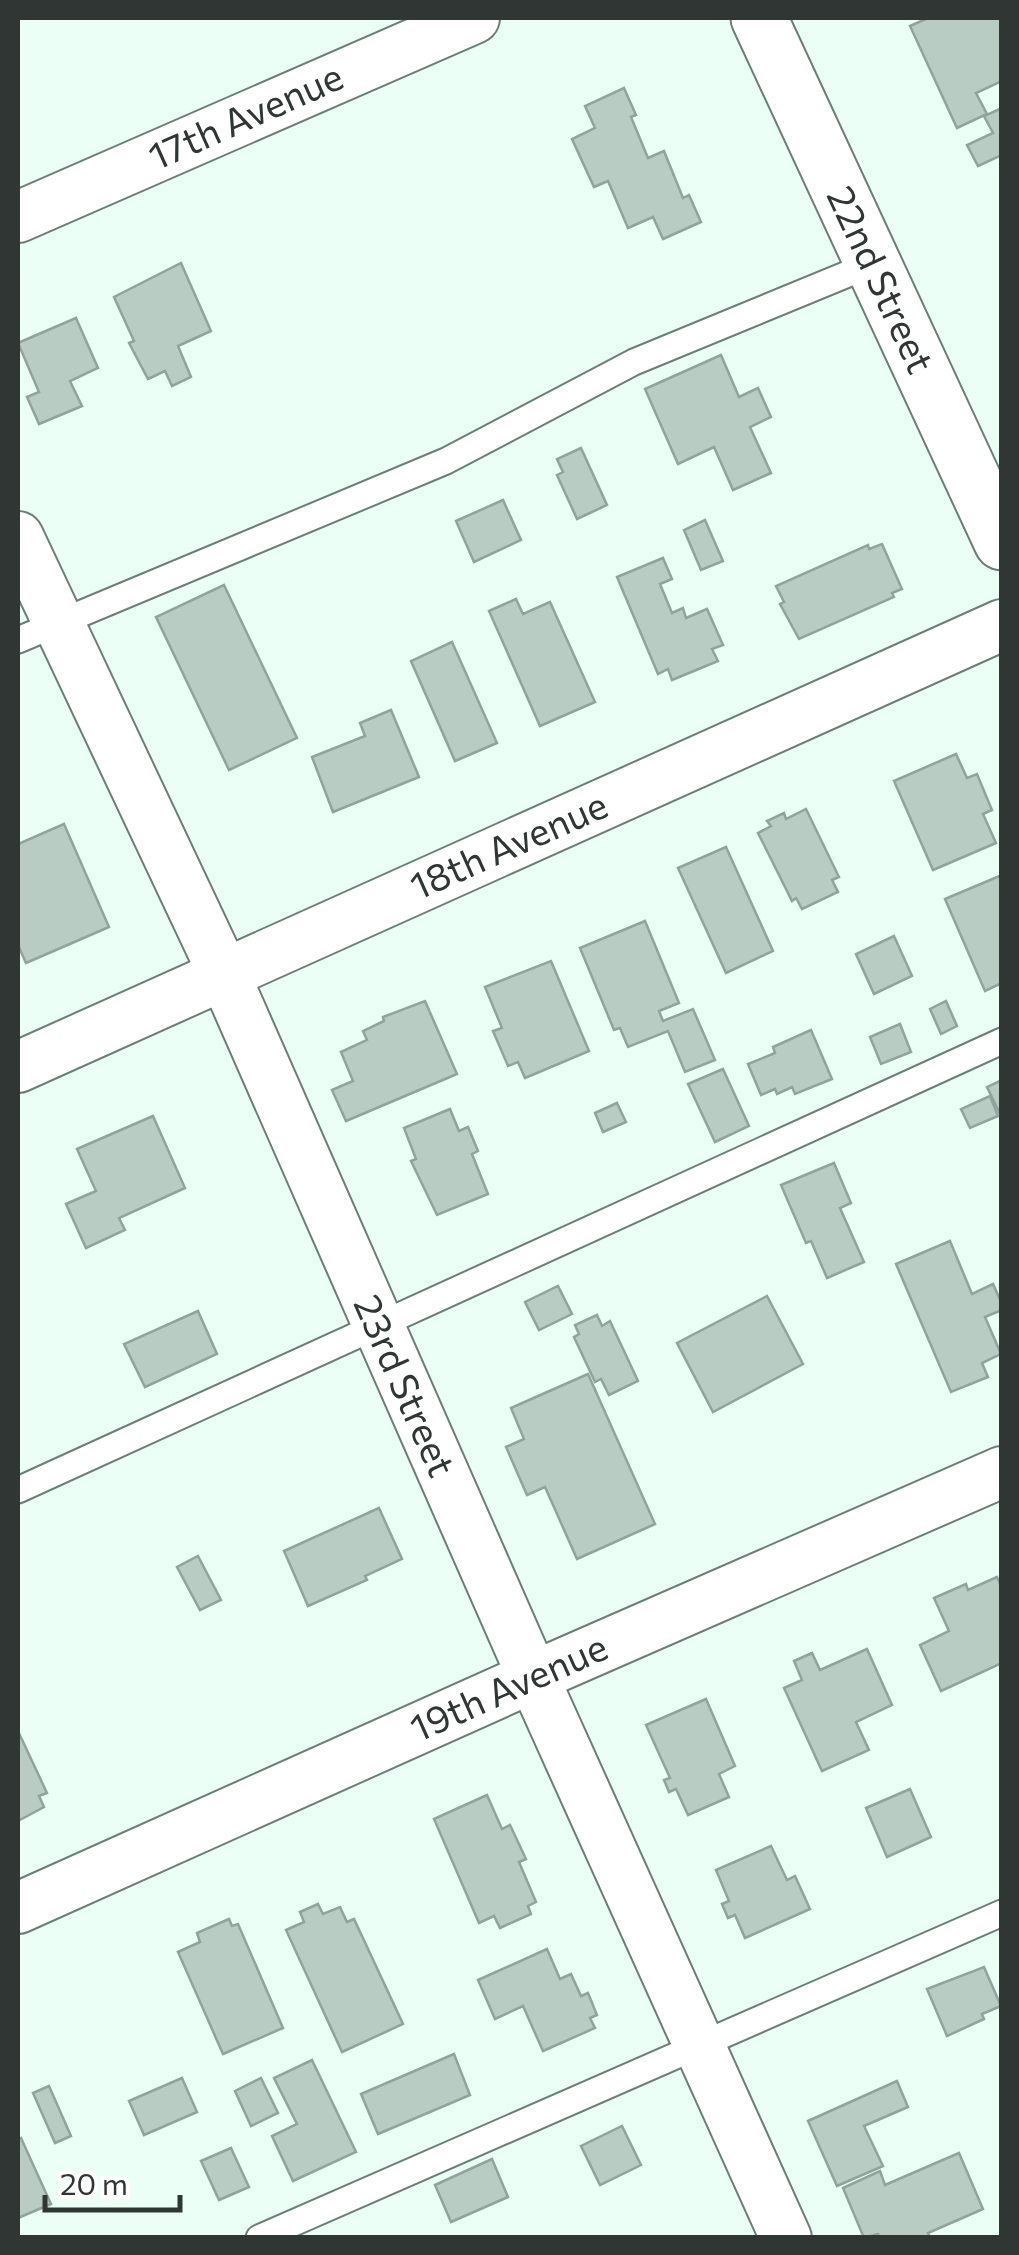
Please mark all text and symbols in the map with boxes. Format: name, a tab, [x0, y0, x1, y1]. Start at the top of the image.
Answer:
street label: 17th Avenue	[141, 51, 349, 178]
street label: 22nd Street	[819, 178, 946, 380]
street label: 18th Avenue	[402, 779, 614, 908]
street label: 23rd Street	[345, 1287, 467, 1483]
street label: 19th Avenue	[402, 1621, 614, 1750]
scale bar	[45, 2150, 180, 2212]
text: 20 m	[60, 2164, 128, 2201]

